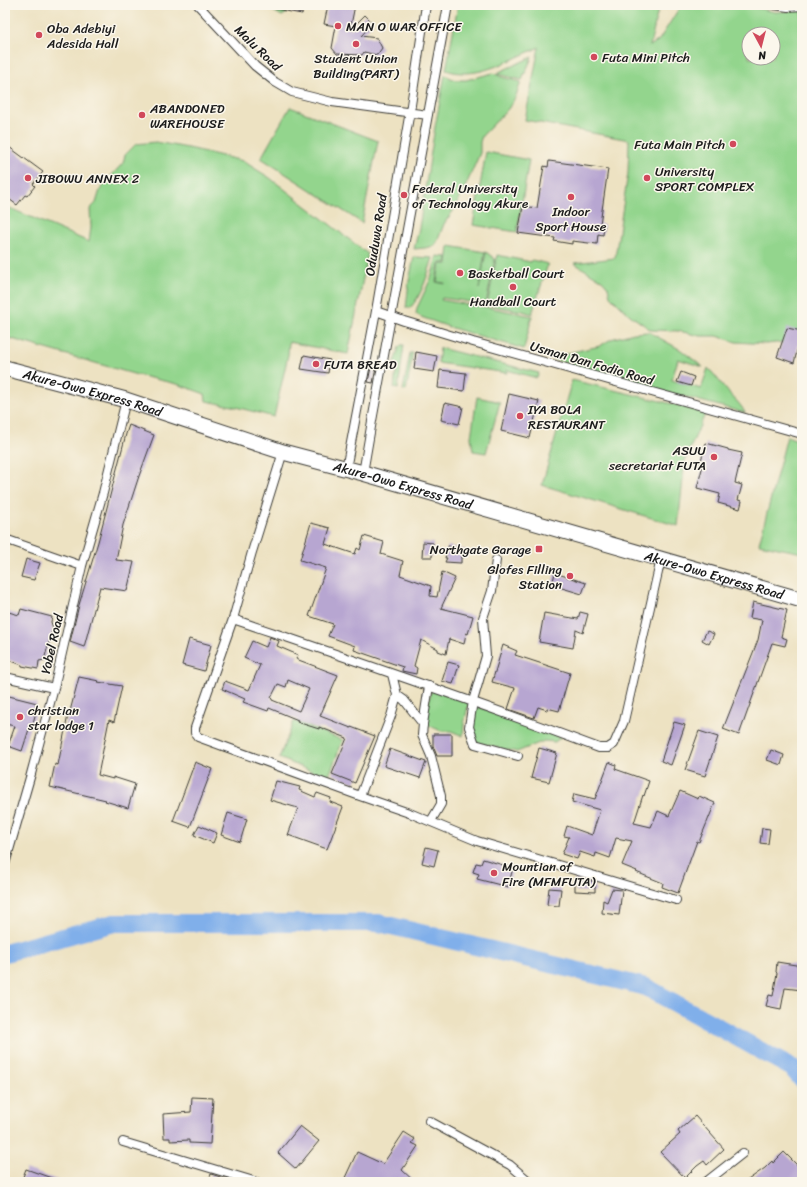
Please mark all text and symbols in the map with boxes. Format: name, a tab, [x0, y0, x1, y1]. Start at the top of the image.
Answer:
place label: MAN O WAR OFFICE	[346, 15, 462, 38]
place label: Oba Adebiyi Adesida Hall	[46, 17, 119, 55]
street label: Malu Road	[229, 19, 288, 78]
marker: MAN O WAR OFFICE	[333, 21, 343, 31]
north arrow	[741, 26, 781, 66]
marker: Oba Adebiyi Adesida Hall	[34, 30, 44, 40]
marker: Student Union Building(PART)	[351, 39, 361, 49]
text: N	[757, 45, 768, 65]
place label: Futa Mini Pitch	[602, 46, 690, 69]
place label: Student Union Building(PART)	[313, 47, 400, 85]
marker: Futa Mini Pitch	[589, 52, 599, 62]
place label: ABANDONED WAREHOUSE	[149, 97, 225, 135]
marker: ABANDONED WAREHOUSE	[137, 110, 147, 120]
place label: Futa Main Pitch	[634, 133, 725, 156]
marker: Futa Main Pitch	[728, 139, 738, 149]
place label: University SPORT COMPLEX	[655, 160, 755, 198]
place label: JIBOWU ANNEX 2	[35, 167, 140, 190]
marker: JIBOWU ANNEX 2	[23, 173, 33, 183]
marker: University SPORT COMPLEX	[642, 173, 652, 183]
place label: Federal University of Technology Akure	[412, 177, 528, 215]
marker: Federal University of Technology Akure	[399, 190, 409, 200]
street label: Oduduwa Road	[358, 191, 394, 278]
marker: Indoor Sport House	[566, 192, 576, 202]
place label: Indoor Sport House	[535, 200, 607, 238]
place label: Basketball Court	[468, 262, 565, 285]
marker: Basketball Court	[455, 268, 465, 278]
marker: Handball Court	[508, 282, 518, 292]
place label: Handball Court	[470, 290, 557, 313]
street label: Usman Dan Fodio Road	[527, 334, 658, 392]
place label: FUTA BREAD	[324, 353, 397, 376]
marker: FUTA BREAD	[311, 359, 321, 369]
street label: Akure-Owo Express Road	[20, 362, 167, 423]
place label: IYA BOLA RESTAURANT	[527, 398, 606, 436]
marker: IYA BOLA RESTAURANT	[515, 411, 525, 421]
place label: ASUU secretariat FUTA	[608, 439, 706, 477]
marker: ASUU secretariat FUTA	[709, 452, 719, 462]
street label: Akure-Owo Express Road	[330, 454, 476, 516]
place label: Northgate Garage	[430, 538, 531, 561]
street label: Akure-Owo Express Road	[641, 543, 788, 606]
marker: Northgate Garage	[534, 544, 544, 554]
place label: Glofes Filling Station	[487, 558, 562, 596]
marker: Glofes Filling Station	[565, 571, 575, 581]
street label: Yobel Road	[34, 611, 70, 676]
place label: christian star lodge 1	[27, 699, 94, 737]
marker: christian star lodge 1	[15, 712, 25, 722]
place label: Mountian of Fire (MFMFUTA)	[502, 855, 597, 893]
marker: Mountian of Fire (MFMFUTA)	[489, 868, 499, 878]

